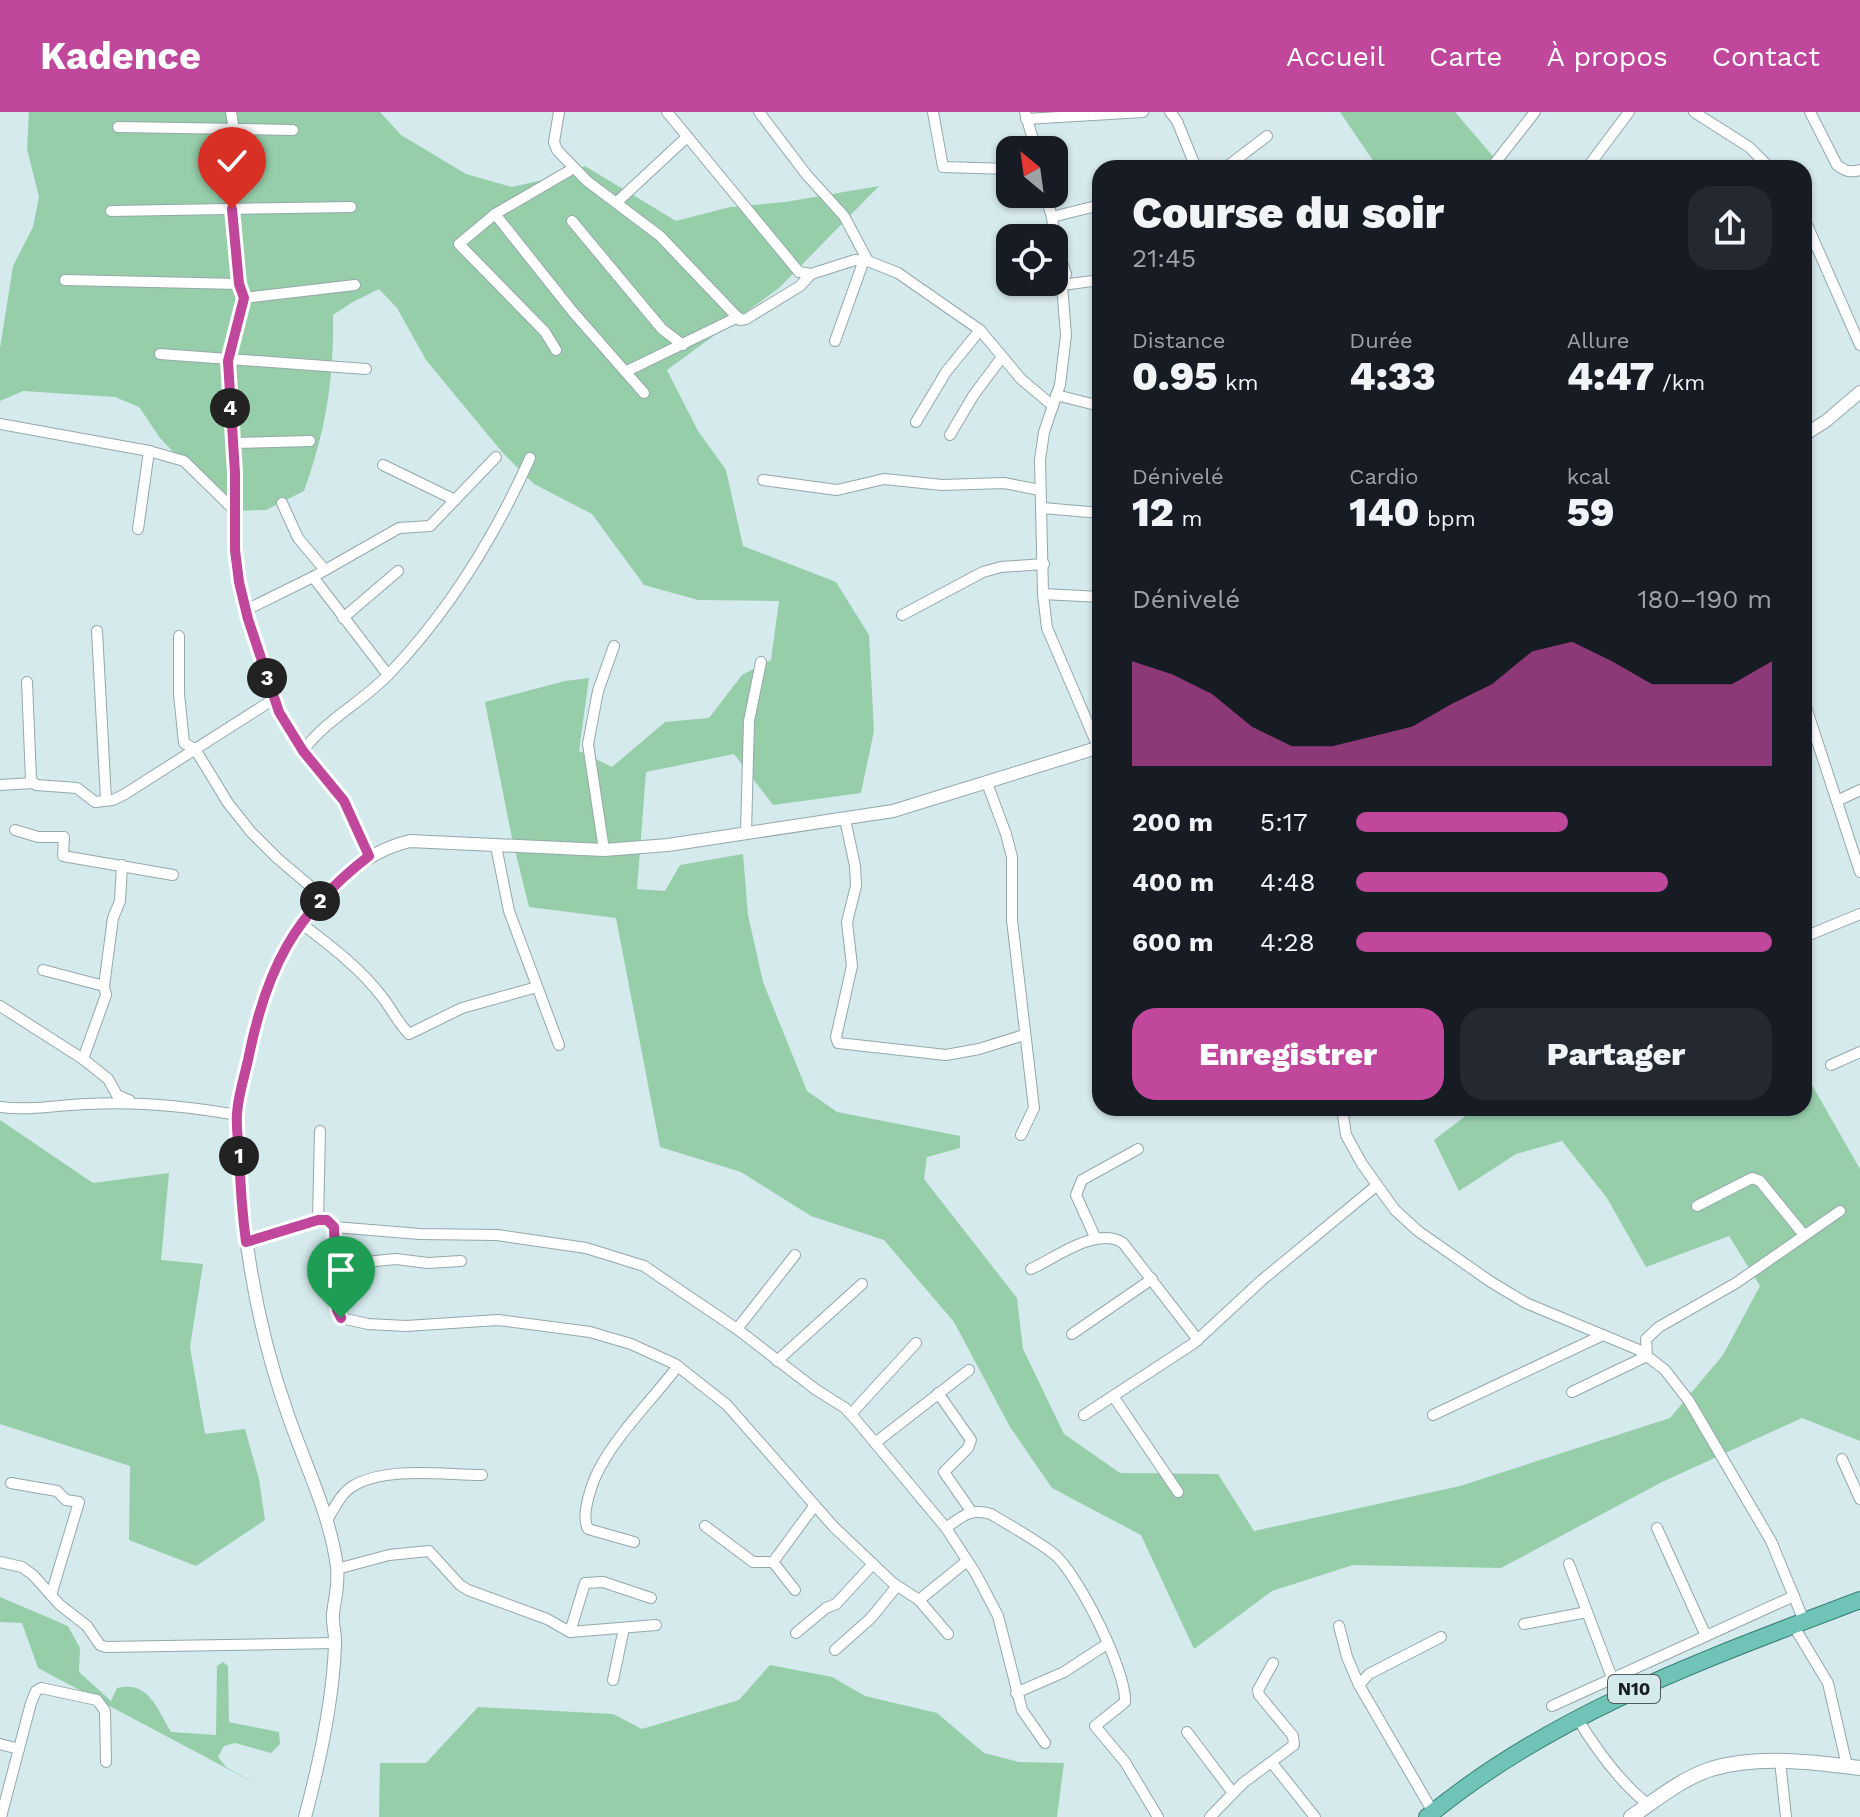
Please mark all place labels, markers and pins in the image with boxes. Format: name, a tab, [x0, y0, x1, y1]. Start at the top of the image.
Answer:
pin	[198, 127, 266, 209]
pin: 4	[210, 388, 250, 428]
pin: 3	[247, 658, 287, 698]
pin: 2	[300, 881, 340, 921]
pin: 1	[219, 1136, 259, 1176]
pin	[307, 1236, 375, 1318]

